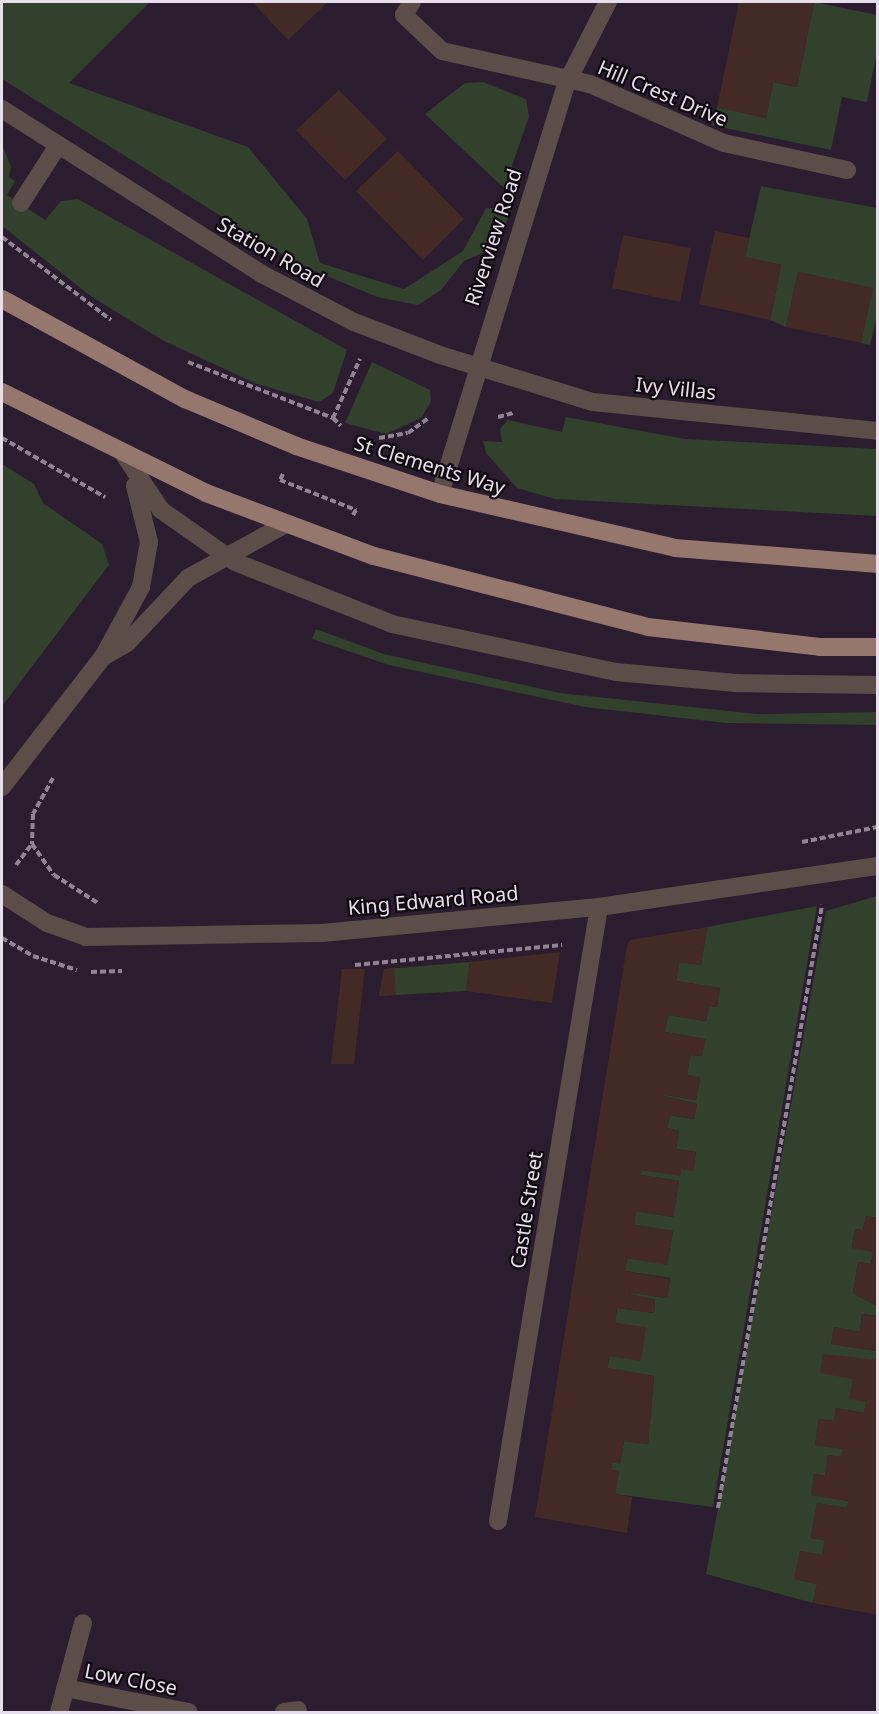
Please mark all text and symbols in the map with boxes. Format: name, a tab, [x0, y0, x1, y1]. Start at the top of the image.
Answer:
street label: Hill Crest Drive	[594, 55, 732, 131]
street label: Riverview Road	[460, 166, 526, 308]
street label: Station Road	[213, 212, 329, 292]
street label: Ivy Villas	[635, 372, 717, 404]
street label: St Clements Way	[352, 431, 508, 499]
street label: King Edward Road	[347, 881, 519, 919]
street label: Castle Street	[505, 1150, 547, 1270]
street label: Low Close	[83, 1658, 179, 1700]

